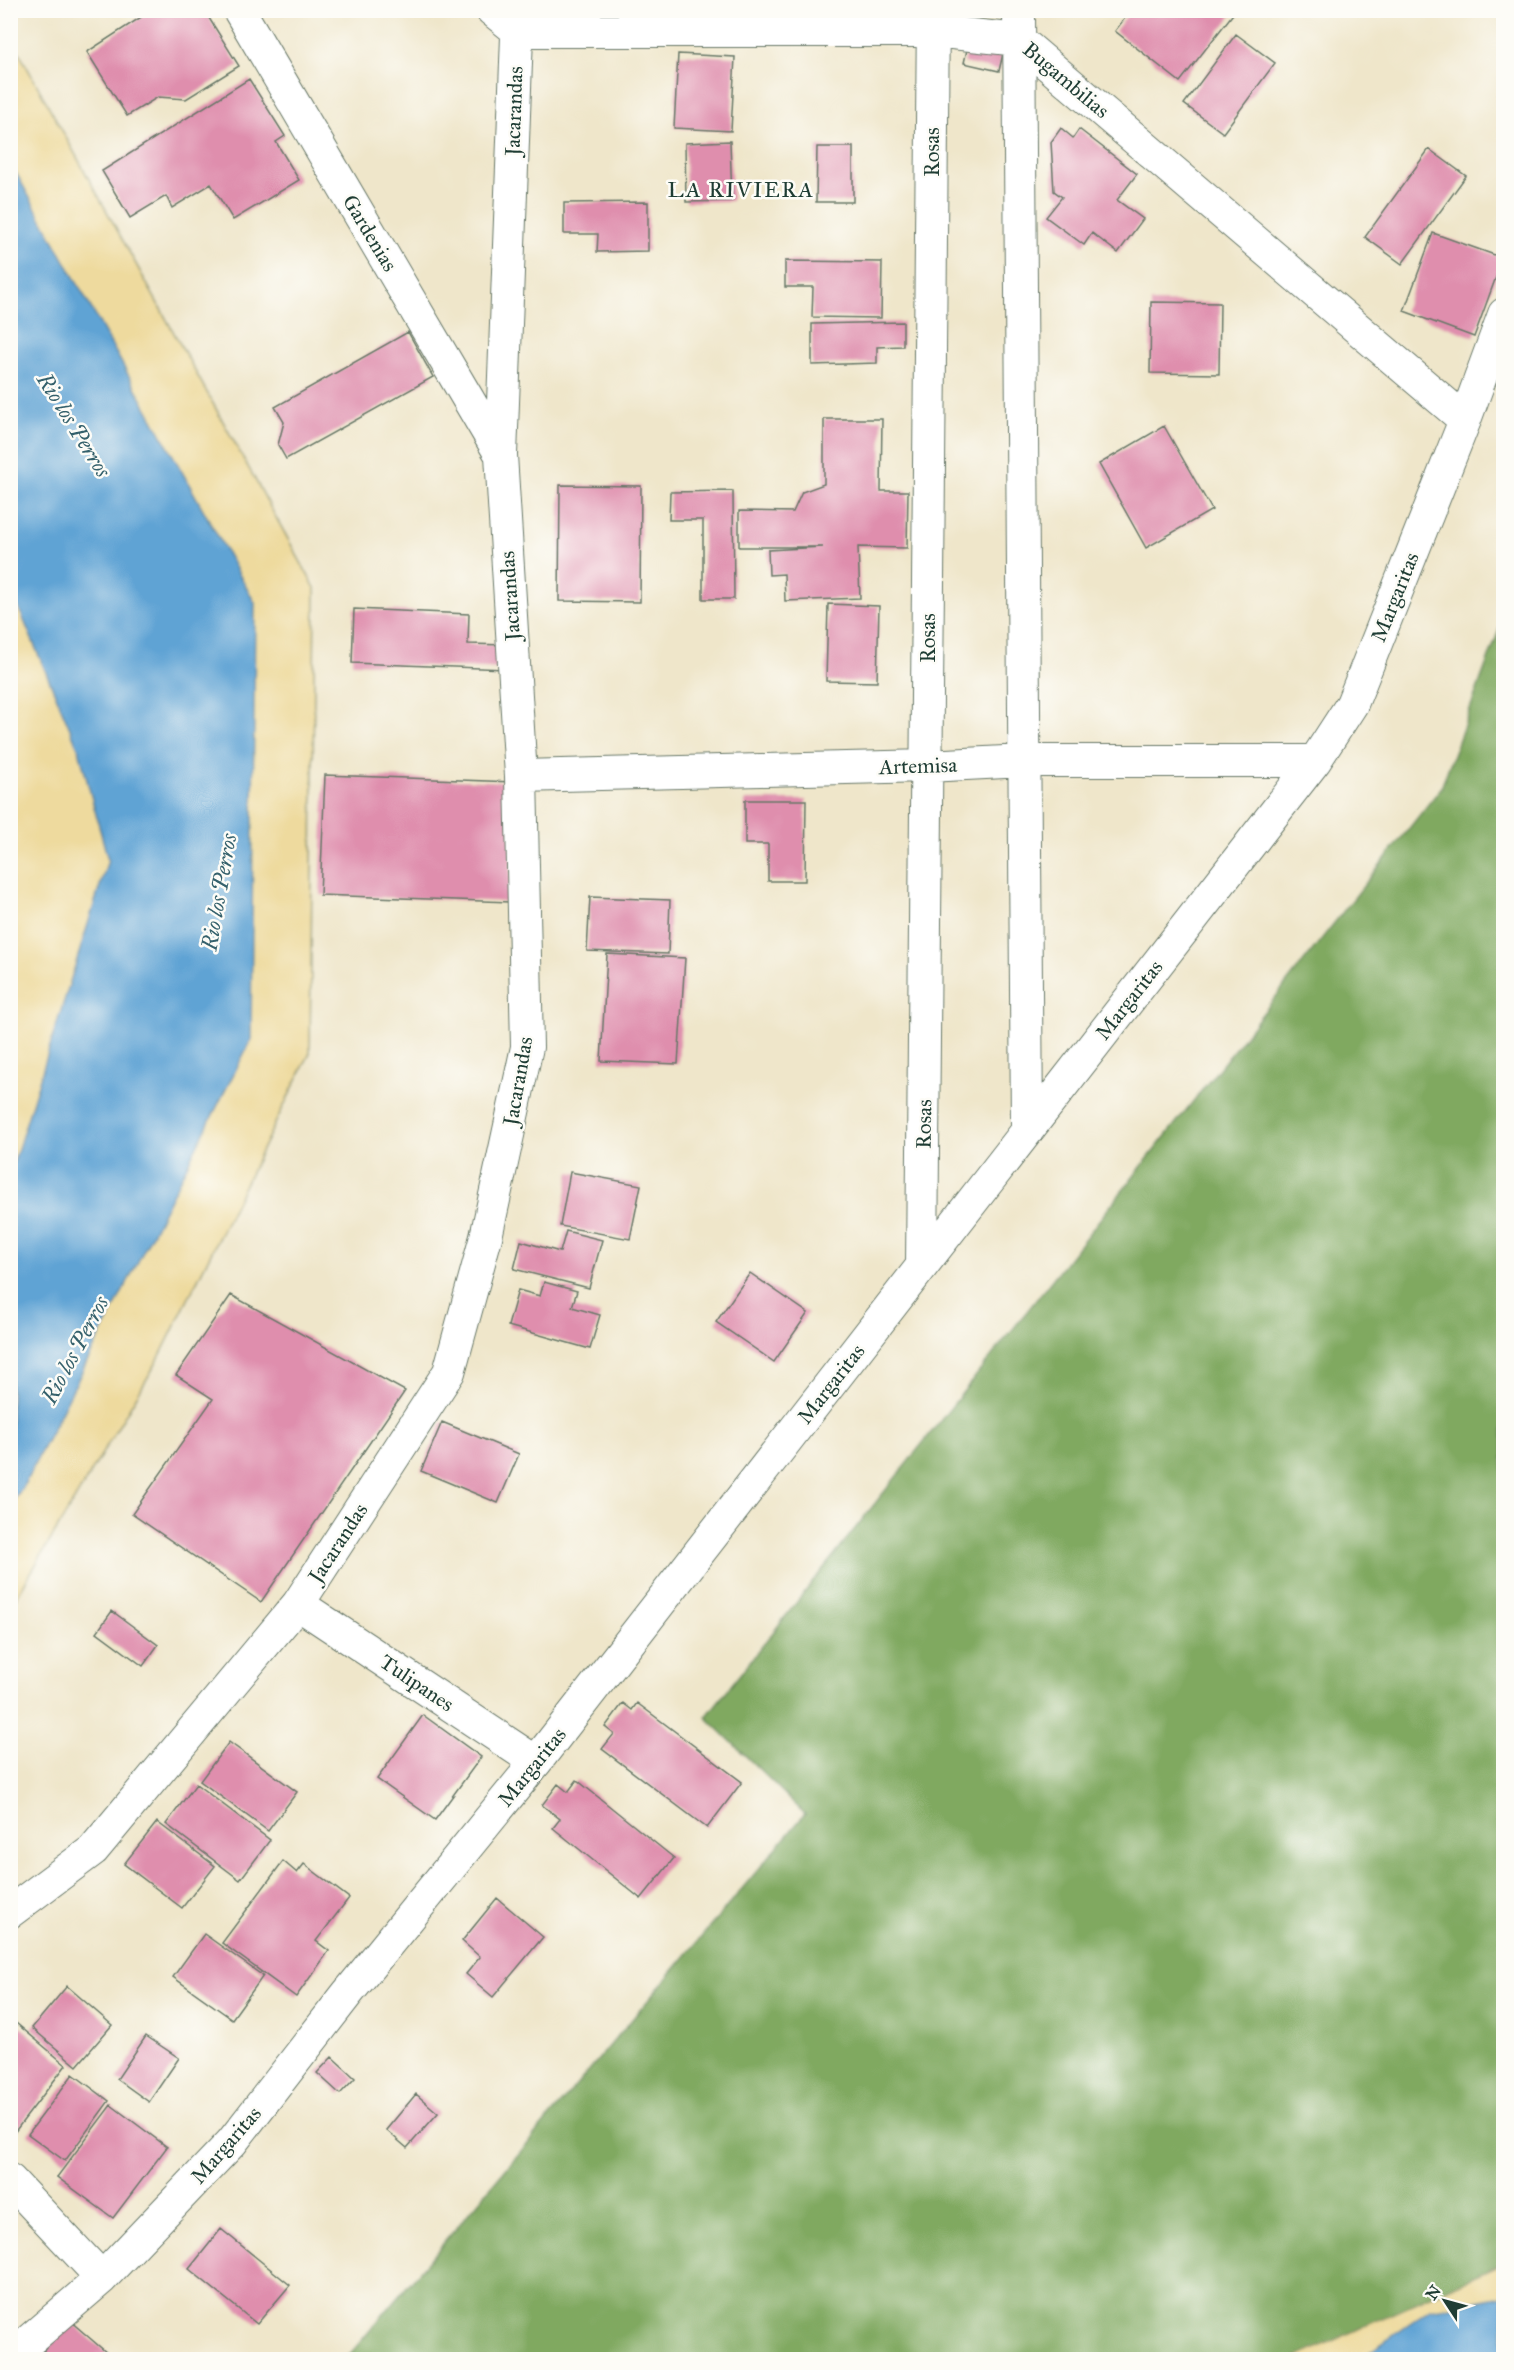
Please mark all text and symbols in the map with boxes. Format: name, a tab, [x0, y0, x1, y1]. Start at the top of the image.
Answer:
street label: Bugambilias	[1017, 36, 1115, 124]
street label: Jacarandas	[499, 66, 529, 158]
street label: Rosas	[919, 127, 945, 177]
district label: LA RIVIERA	[667, 176, 815, 203]
street label: Gardenias	[337, 190, 403, 276]
water label: Rio los Perros	[31, 367, 117, 483]
street label: Margaritas	[1365, 548, 1425, 646]
street label: Jacarandas	[494, 550, 526, 644]
street label: Rosas	[915, 613, 941, 663]
street label: Artemisa	[877, 752, 958, 780]
water label: Rio los Perros	[195, 831, 243, 953]
street label: Margaritas	[1090, 955, 1168, 1045]
street label: Jacarandas	[497, 1035, 539, 1129]
street label: Rosas	[911, 1099, 937, 1149]
water label: Rio los Perros	[35, 1291, 115, 1409]
street label: Margaritas	[792, 1339, 870, 1429]
street label: Jacarandas	[302, 1498, 373, 1589]
street label: Tulipanes	[375, 1649, 459, 1717]
street label: Margaritas	[492, 1722, 572, 1812]
street label: Margaritas	[185, 2101, 267, 2189]
north arrow	[1415, 2271, 1475, 2331]
text: N	[1422, 2281, 1445, 2304]

